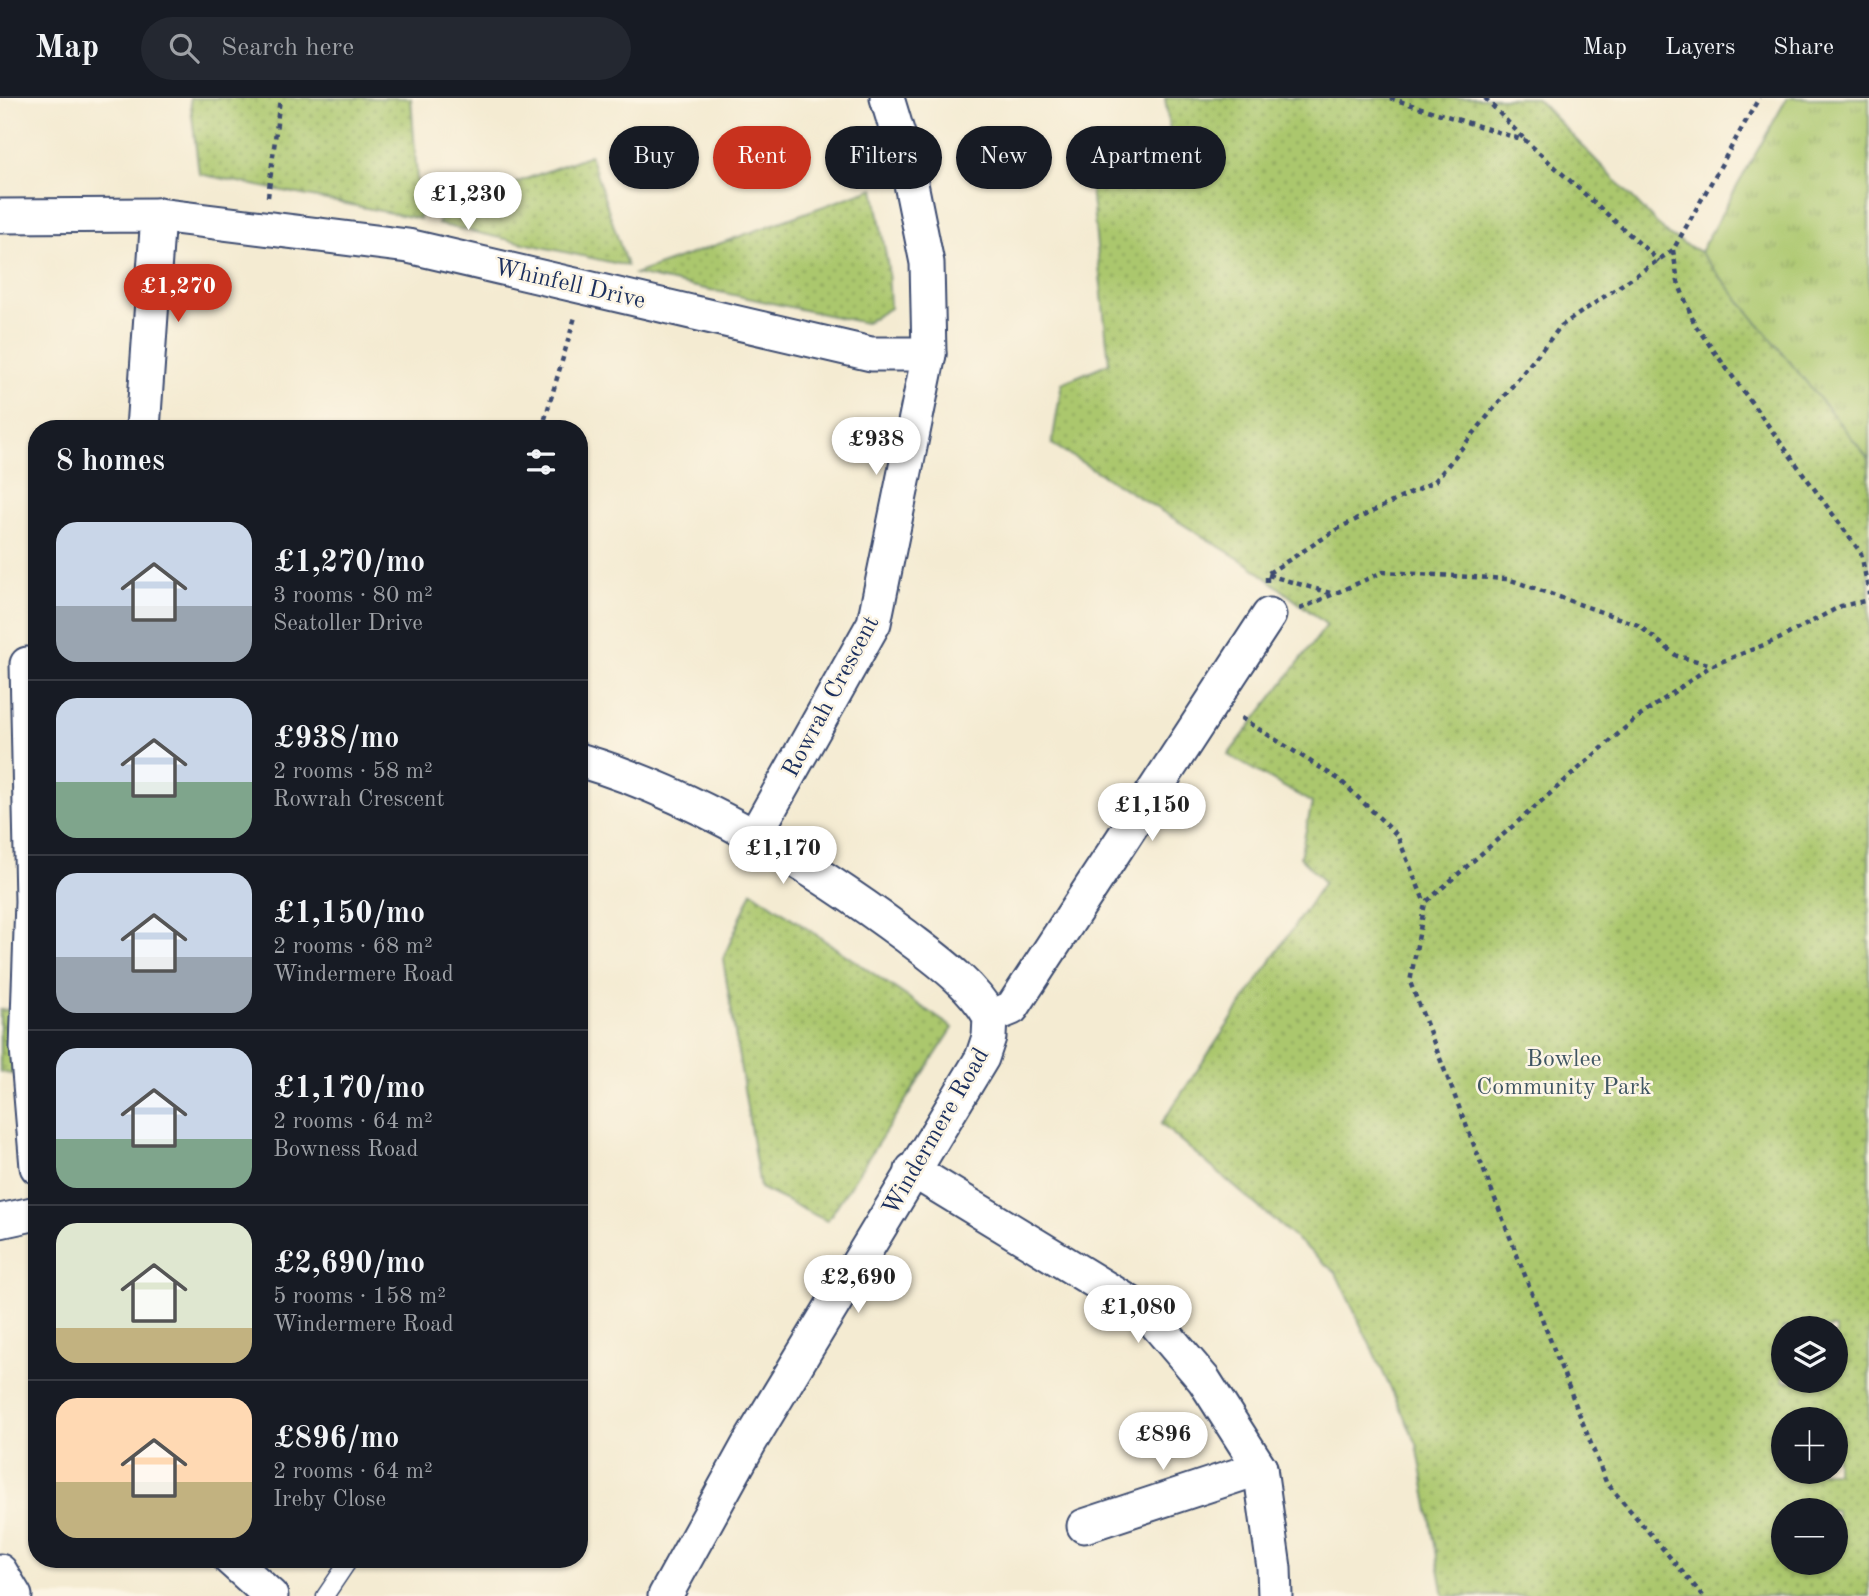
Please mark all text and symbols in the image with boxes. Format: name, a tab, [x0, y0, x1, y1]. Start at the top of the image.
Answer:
search box	[141, 17, 631, 80]
icon: search	[165, 29, 203, 67]
text: Map	[35, 32, 99, 65]
text: Search here	[221, 35, 354, 61]
text: Map	[1583, 36, 1627, 60]
text: Layers	[1665, 36, 1735, 60]
text: Share	[1773, 36, 1834, 60]
chip: Buy	[609, 126, 699, 189]
chip: Rent	[713, 126, 811, 189]
chip: Filters	[825, 126, 942, 189]
chip: New	[956, 126, 1052, 189]
chip: Apartment	[1066, 126, 1226, 189]
pin: £1,230	[411, 172, 525, 232]
text: £1,230	[430, 183, 506, 206]
street label: Whinfell Drive	[492, 256, 647, 314]
pin: £1,270	[121, 264, 235, 324]
text: £1,270	[140, 275, 216, 298]
pin: £938	[835, 418, 917, 477]
text: £938	[848, 428, 904, 451]
icon: filters	[522, 443, 560, 481]
text: 8 homes	[56, 447, 165, 477]
text: £1,270/mo	[273, 548, 425, 578]
icon: home	[112, 550, 196, 634]
text: 3 rooms · 80 m²	[273, 584, 433, 607]
text: Seatoller Drive	[273, 612, 423, 635]
street label: Rowrah Crescent	[779, 612, 884, 782]
text: £938/mo	[273, 724, 399, 754]
icon: home	[112, 726, 196, 810]
text: 2 rooms · 58 m²	[273, 760, 433, 783]
pin: £1,150	[1095, 784, 1209, 843]
text: Rowrah Crescent	[273, 788, 445, 811]
text: £1,150	[1114, 794, 1190, 817]
pin: £1,170	[726, 826, 840, 886]
text: £1,170	[745, 837, 821, 860]
text: £1,150/mo	[273, 899, 425, 929]
icon: home	[112, 901, 196, 985]
text: 2 rooms · 68 m²	[273, 935, 433, 958]
text: Windermere Road	[273, 963, 454, 986]
street label: Windermere Road	[879, 1044, 994, 1220]
park label: Bowlee Community Park	[1476, 1048, 1652, 1100]
text: £1,170/mo	[273, 1074, 425, 1104]
icon: home	[112, 1076, 196, 1160]
text: 2 rooms · 64 m²	[273, 1110, 433, 1133]
text: Bowness Road	[273, 1138, 418, 1161]
text: £2,690/mo	[273, 1249, 425, 1279]
icon: home	[112, 1251, 196, 1335]
pin: £2,690	[801, 1256, 915, 1315]
text: £2,690	[820, 1266, 896, 1289]
text: 5 rooms · 158 m²	[273, 1285, 446, 1308]
pin: £1,080	[1081, 1286, 1195, 1345]
text: £1,080	[1100, 1296, 1176, 1319]
text: Windermere Road	[273, 1313, 454, 1336]
map controls	[1771, 1316, 1848, 1575]
button: layers	[1771, 1316, 1848, 1393]
button: +	[1771, 1407, 1848, 1484]
pin: £896	[1122, 1412, 1204, 1472]
text: £896	[1135, 1423, 1191, 1446]
text: £896/mo	[273, 1424, 399, 1454]
icon: home	[112, 1426, 196, 1510]
text: 2 rooms · 64 m²	[273, 1460, 433, 1483]
text: Ireby Close	[273, 1488, 386, 1511]
button: −	[1771, 1498, 1848, 1575]

